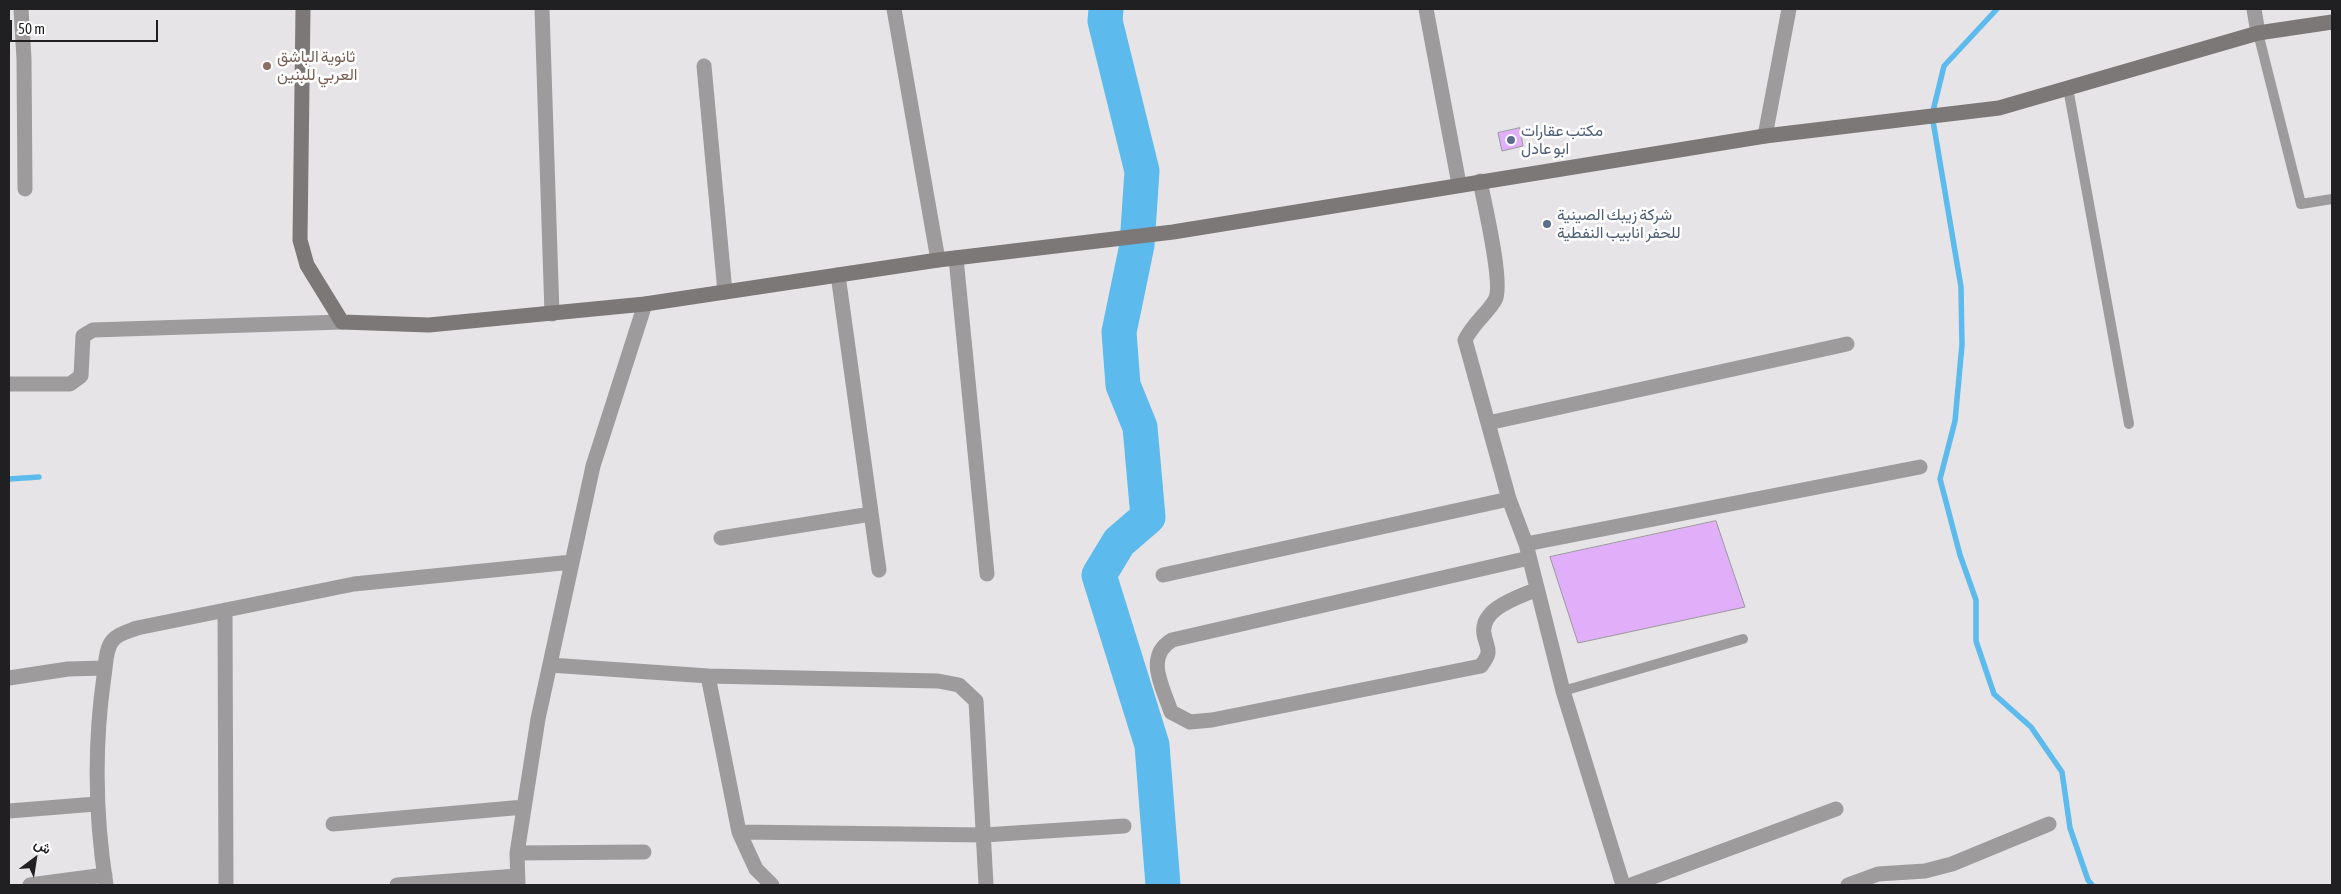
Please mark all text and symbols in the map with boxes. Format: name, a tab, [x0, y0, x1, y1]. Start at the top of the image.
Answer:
scale bar	[12, 10, 160, 42]
text: 50 m	[18, 20, 45, 37]
place label: ثانوية الباشق العربي للبنين	[277, 47, 358, 85]
marker: ثانوية الباشق العربي للبنين	[261, 60, 273, 72]
place label: مكتب عقارات ابو عادل	[1521, 121, 1603, 159]
marker: مكتب عقارات ابو عادل	[1505, 134, 1517, 146]
place label: شركة زيبك الصينية للحفر انابيب النفطية	[1557, 205, 1681, 243]
marker: شركة زيبك الصينية للحفر انابيب النفطية	[1541, 218, 1553, 230]
north arrow	[10, 834, 60, 884]
text: ش	[31, 835, 54, 857]

